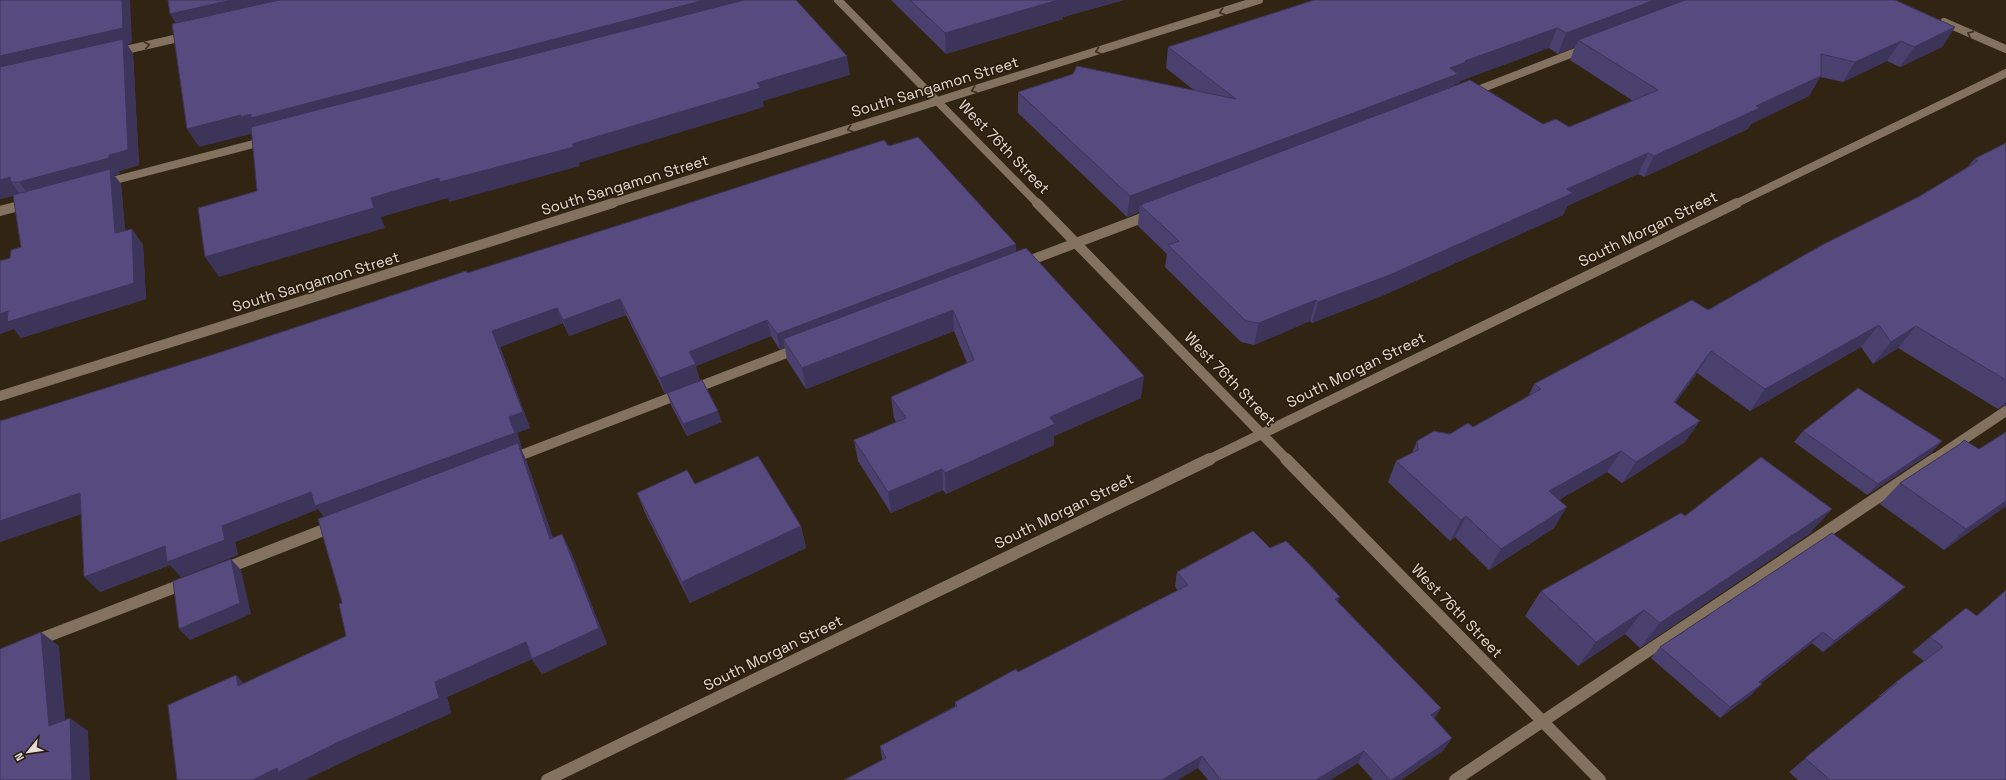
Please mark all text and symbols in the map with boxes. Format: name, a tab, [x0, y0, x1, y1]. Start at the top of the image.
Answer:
one-way arrow	[1219, 7, 1226, 16]
one-way arrow	[1967, 30, 1974, 38]
one-way arrow	[144, 41, 150, 49]
one-way arrow	[1095, 46, 1102, 55]
street label: South Sangamon Street	[849, 52, 1021, 121]
one-way arrow	[971, 85, 978, 94]
street label: West 76th Street	[955, 96, 1054, 198]
one-way arrow	[847, 124, 854, 133]
street label: South Sangamon Street	[539, 150, 711, 219]
street label: South Morgan Street	[1575, 187, 1721, 270]
street label: South Sangamon Street	[230, 247, 402, 316]
street label: West 76th Street	[1181, 328, 1280, 430]
street label: South Morgan Street	[1283, 328, 1429, 411]
street label: South Morgan Street	[991, 469, 1137, 552]
street label: West 76th Street	[1408, 560, 1507, 662]
street label: South Morgan Street	[700, 611, 846, 694]
north arrow	[8, 732, 48, 772]
text: N	[11, 750, 27, 763]

